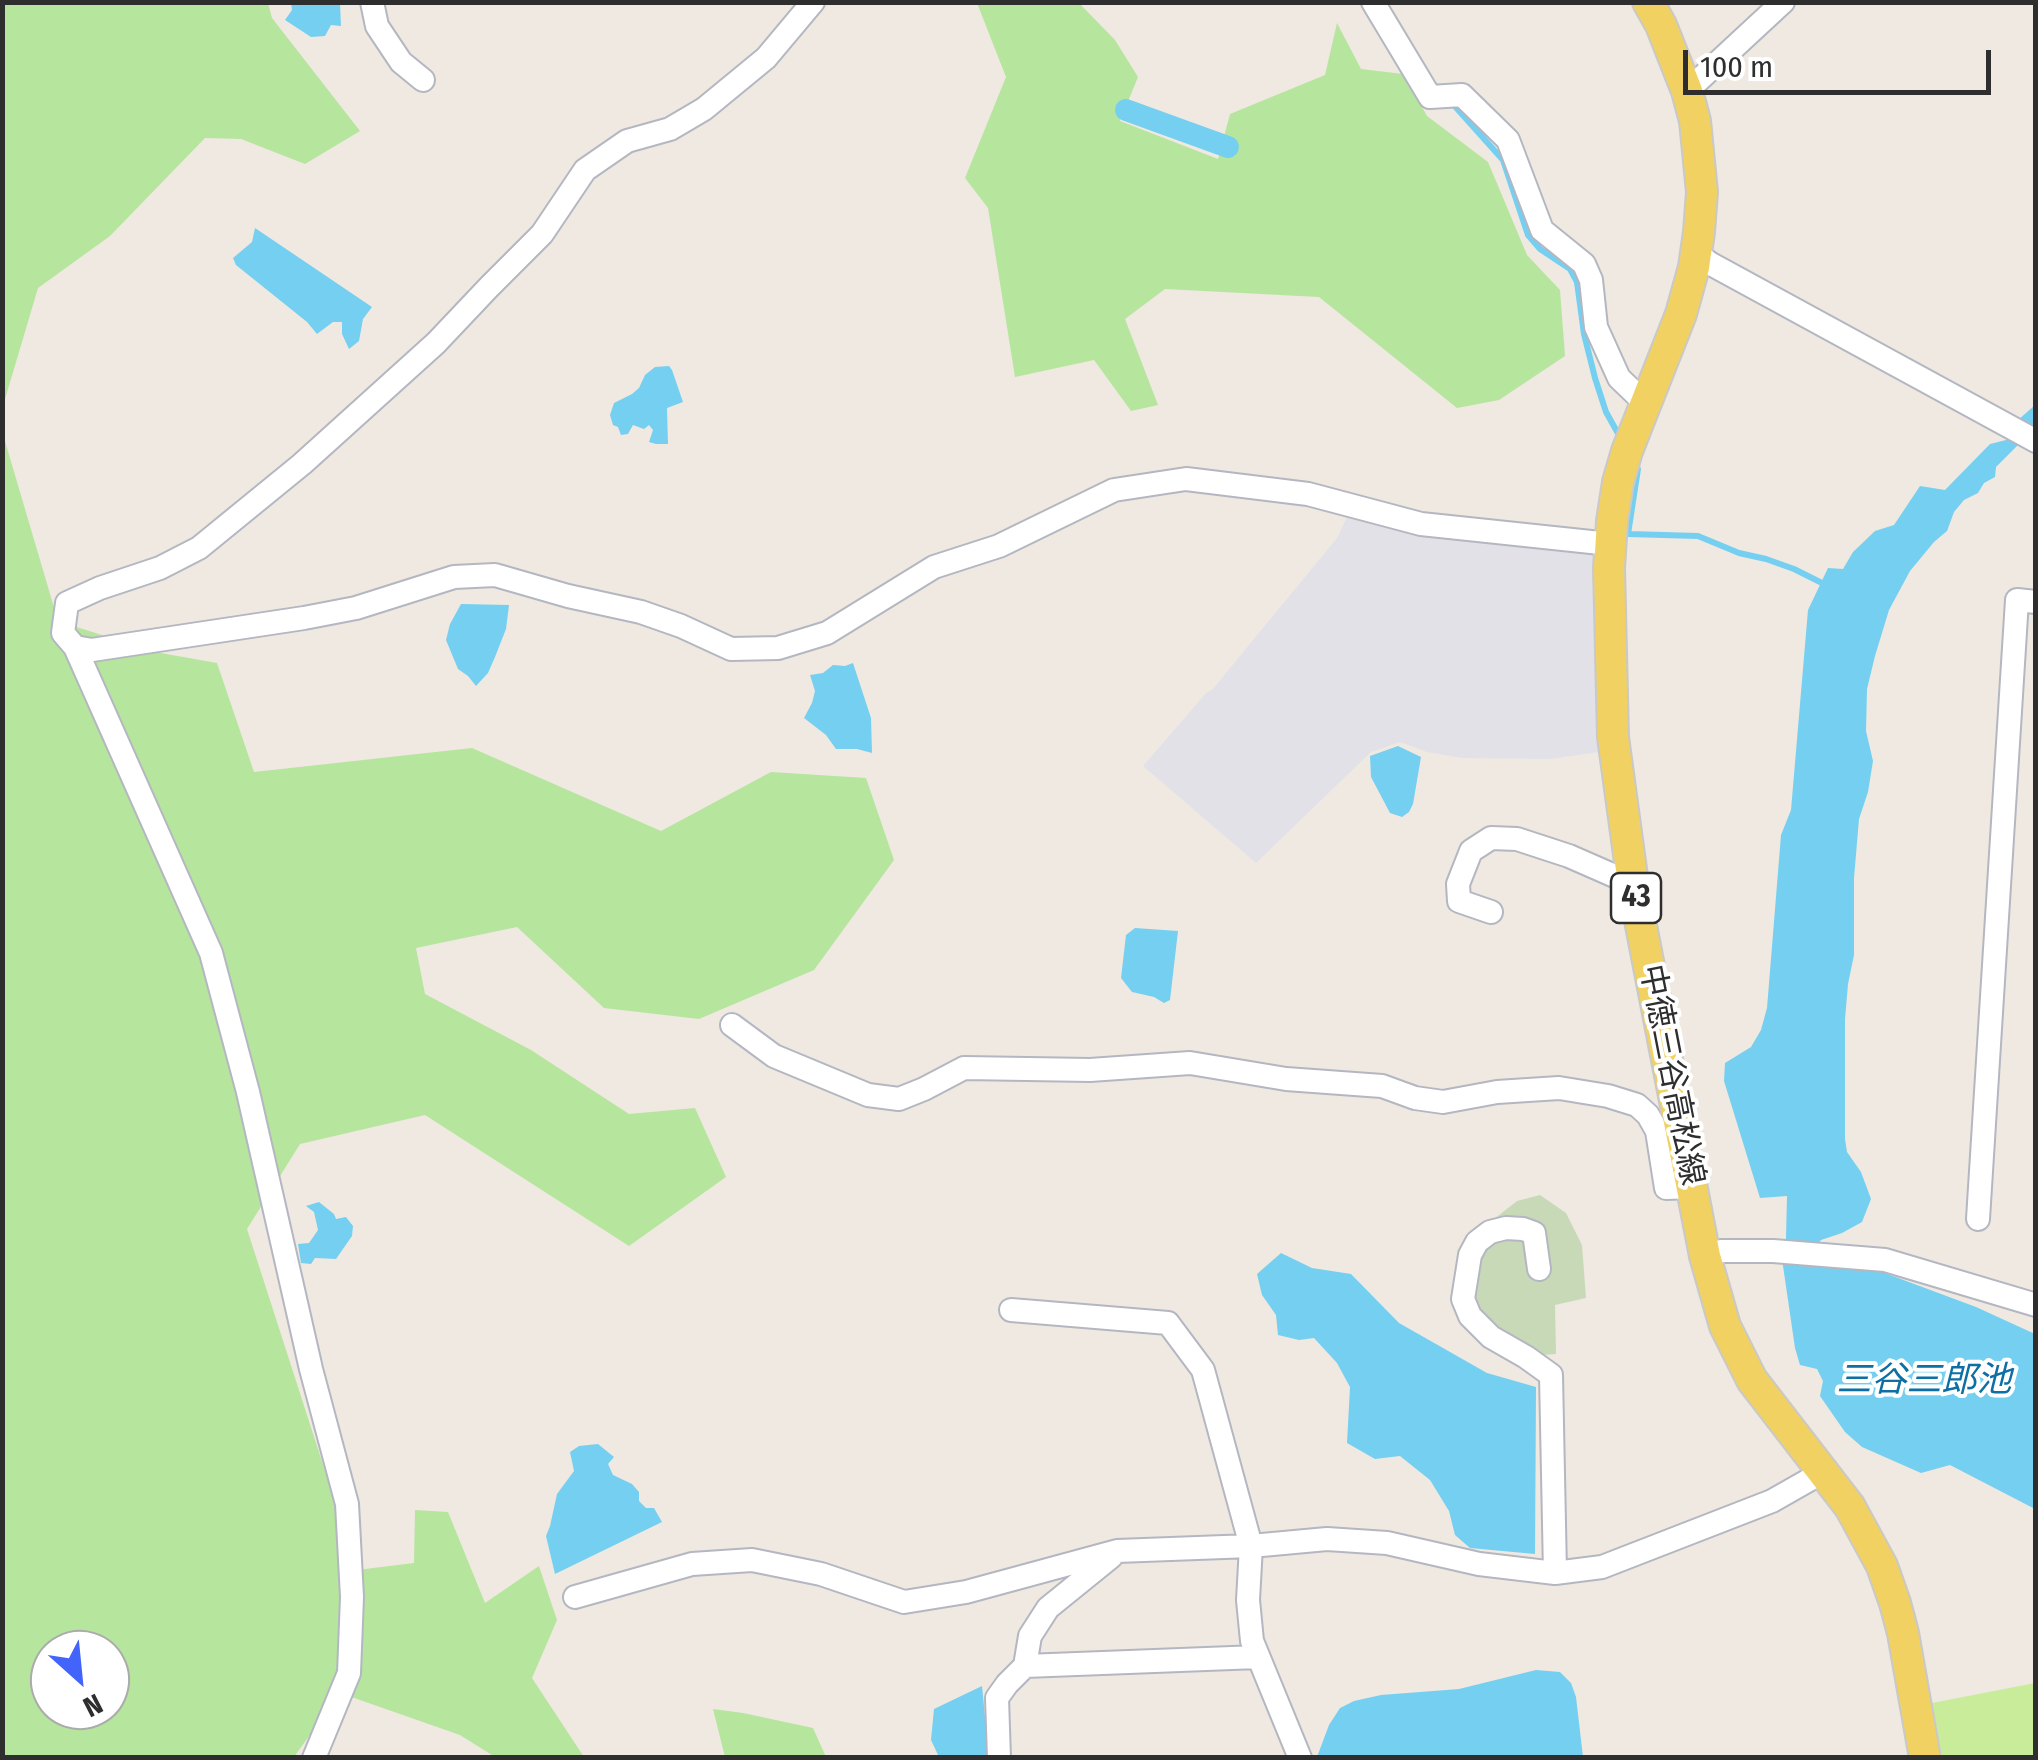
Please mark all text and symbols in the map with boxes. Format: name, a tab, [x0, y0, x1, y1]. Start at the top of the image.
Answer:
scale bar	[1688, 30, 1996, 92]
text: 100 m	[1700, 49, 1773, 85]
road number: 43	[1611, 873, 1661, 923]
street label: 中徳三谷高松線	[1631, 961, 1711, 1189]
water label: 三谷三郎池	[1837, 1360, 2011, 1402]
north arrow	[30, 1630, 130, 1730]
text: N	[78, 1687, 108, 1724]

